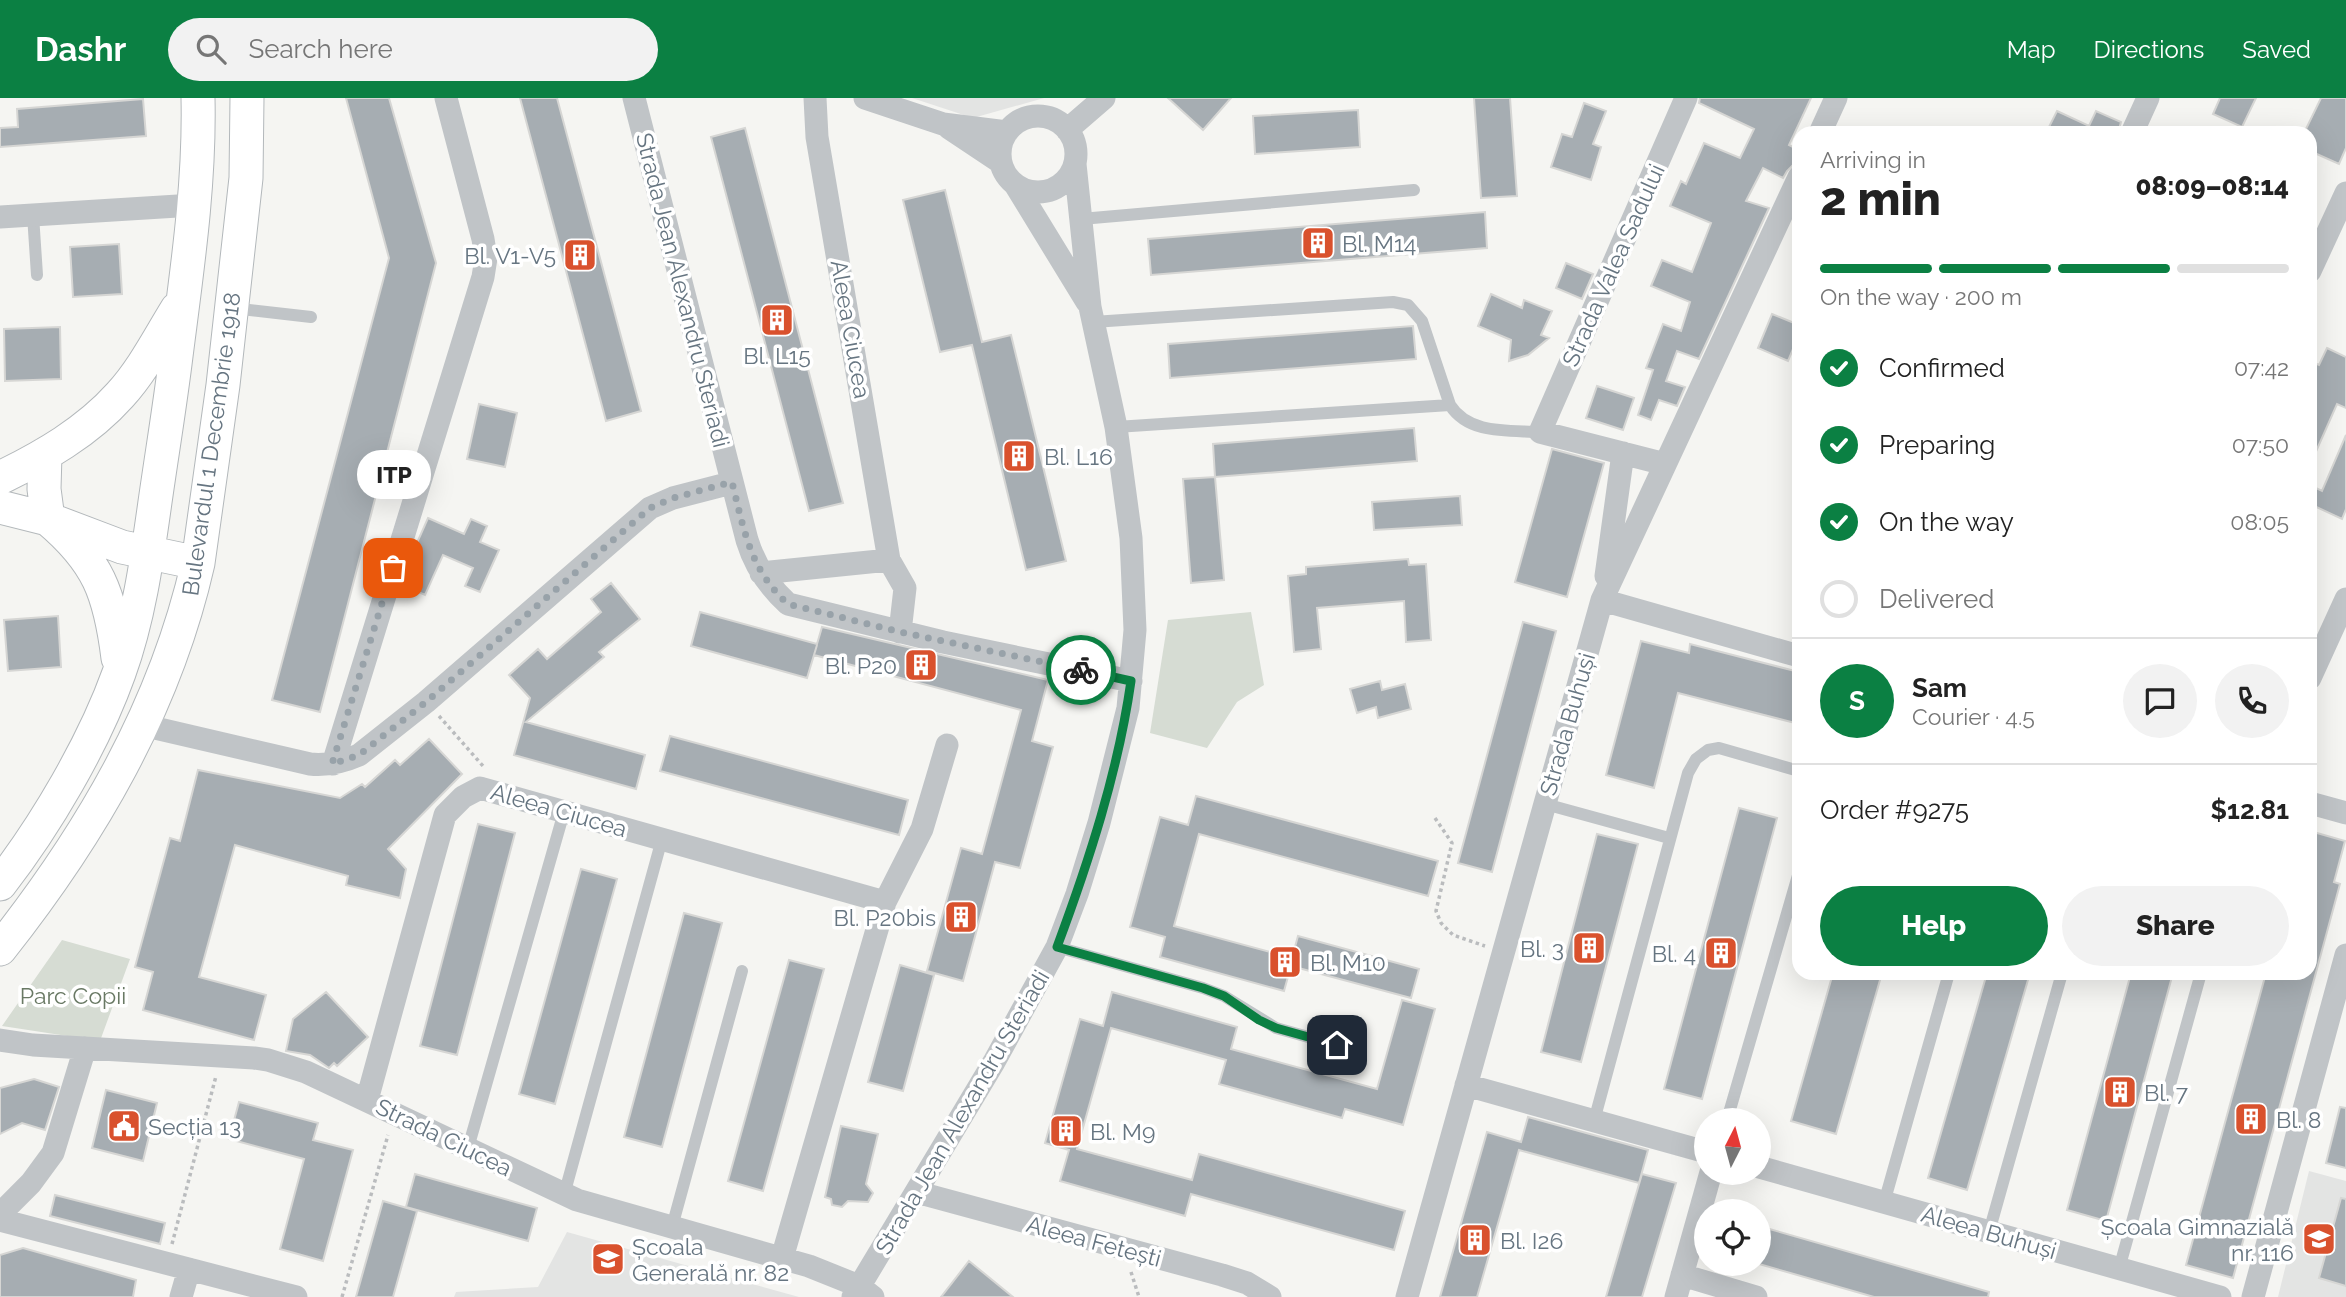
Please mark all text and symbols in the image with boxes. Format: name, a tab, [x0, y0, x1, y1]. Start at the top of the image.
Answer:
search box	[168, 18, 658, 81]
text: Dashr	[35, 30, 126, 69]
icon: search	[192, 30, 230, 68]
text: Search here	[248, 34, 393, 64]
text: Map	[2007, 35, 2056, 64]
text: Directions	[2094, 35, 2204, 64]
text: Saved	[2242, 35, 2311, 64]
street label: Strada Jean Alexandru Steriadi	[631, 130, 735, 450]
text: Arriving in	[1820, 146, 1926, 173]
street label: Strada Valea Sadului	[1556, 160, 1670, 370]
text: 08:09–08:14	[2135, 171, 2289, 201]
text: 2 min	[1820, 172, 1941, 226]
building icon: Bl. M14	[1299, 224, 1337, 262]
place label: Bl. M14	[1342, 230, 1416, 257]
building icon: Bl. V1-V5	[561, 236, 599, 274]
place label: Bl. V1-V5	[464, 242, 556, 269]
street label: Aleea Ciucea	[826, 258, 876, 400]
text: On the way · 200 m	[1820, 283, 2022, 310]
street label: Bulevardul 1 Decembrie 1918	[176, 290, 246, 598]
building icon: Bl. L15	[758, 301, 796, 339]
place label: Bl. L15	[743, 342, 811, 369]
icon: check	[1820, 349, 1858, 387]
text: Confirmed	[1879, 353, 2005, 383]
text: 07:42	[2234, 354, 2289, 381]
icon: check	[1820, 426, 1858, 464]
text: Preparing	[1879, 430, 1995, 460]
text: 07:50	[2232, 431, 2289, 458]
building icon: Bl. L16	[1000, 437, 1038, 475]
place label: Bl. L16	[1044, 443, 1113, 470]
callout: ITP	[356, 449, 430, 498]
text: ITP	[376, 461, 412, 488]
icon: check	[1820, 503, 1858, 541]
text: On the way	[1879, 507, 2014, 537]
text: 08:05	[2230, 508, 2289, 535]
pin	[363, 538, 423, 598]
icon: bag	[374, 549, 412, 587]
text: Delivered	[1879, 584, 1994, 614]
courier	[1046, 635, 1116, 705]
building icon: Bl. P20	[902, 646, 940, 684]
street label: Strada Buhuși	[1534, 650, 1600, 798]
icon: bike	[1062, 651, 1100, 689]
place label: Bl. P20	[825, 652, 897, 679]
button: chat	[2123, 664, 2197, 738]
button: phone	[2215, 664, 2289, 738]
text: Sam	[1912, 673, 1967, 703]
text: S	[1849, 686, 1865, 716]
text: Courier · 4.5	[1912, 703, 2035, 730]
street label: Aleea Ciucea	[488, 778, 630, 842]
text: Order #9275	[1820, 795, 1969, 825]
text: $12.81	[2211, 795, 2289, 825]
button: Help	[1820, 886, 2048, 966]
button: Share	[2062, 886, 2289, 966]
building icon: Bl. P20bis	[942, 898, 980, 936]
place label: Bl. P20bis	[834, 904, 936, 931]
building icon: Bl. 3	[1570, 929, 1608, 967]
building icon: Bl. 4	[1702, 934, 1740, 972]
place label: Bl. 3	[1520, 935, 1564, 962]
place label: Bl. 4	[1652, 940, 1696, 967]
building icon: Bl. M10	[1266, 943, 1304, 981]
place label: Bl. M10	[1310, 949, 1386, 976]
street label: Strada Jean Alexandru Steriadi	[869, 965, 1055, 1259]
park label: Parc Copii	[20, 982, 126, 1009]
pin	[1307, 1015, 1367, 1075]
icon: home	[1318, 1026, 1356, 1064]
building icon: Bl. 7	[2101, 1073, 2139, 1111]
place label: Bl. 7	[2144, 1079, 2189, 1106]
street label: Strada Ciucea	[372, 1092, 516, 1182]
building icon: Bl. 8	[2232, 1100, 2270, 1138]
place label: Bl. 8	[2276, 1106, 2321, 1133]
public building icon: Secția 13	[105, 1107, 143, 1145]
north arrow	[1694, 1108, 1771, 1185]
map controls	[1694, 1108, 1771, 1276]
building icon: Bl. M9	[1047, 1112, 1085, 1150]
place label: Secția 13	[148, 1113, 241, 1140]
place label: Bl. M9	[1090, 1118, 1155, 1145]
button: locate	[1694, 1199, 1771, 1276]
street label: Aleea Buhuși	[1918, 1200, 2060, 1264]
street label: Aleea Fetești	[1024, 1210, 1164, 1272]
place label: Școala Gimnazială nr. 116	[2100, 1213, 2294, 1266]
school or university icon: Școala Gimnazială nr. 116	[2300, 1220, 2338, 1258]
building icon: Bl. I26	[1456, 1221, 1494, 1259]
place label: Bl. I26	[1500, 1227, 1563, 1254]
place label: Școala Generală nr. 82	[632, 1233, 789, 1286]
school or university icon: Școala Generală nr. 82	[589, 1240, 627, 1278]

